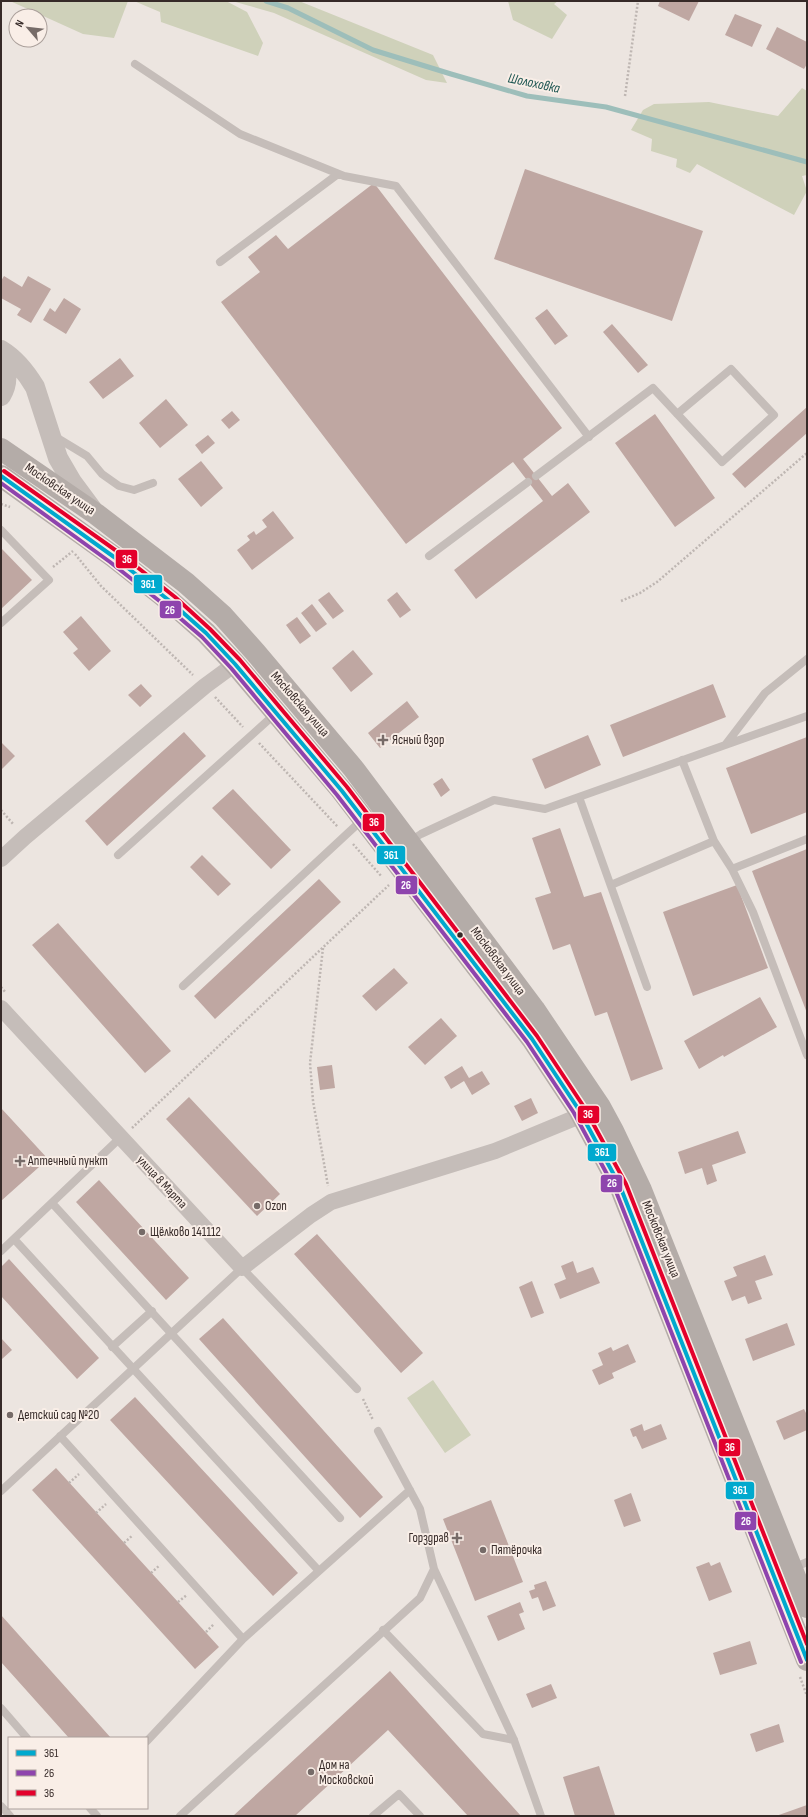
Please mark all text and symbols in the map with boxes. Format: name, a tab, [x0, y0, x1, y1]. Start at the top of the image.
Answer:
north arrow	[8, 8, 48, 48]
text: N	[12, 18, 27, 29]
water label: Шолоховка	[507, 69, 562, 97]
street label: Московская улица	[22, 460, 98, 518]
line badge: 36	[115, 549, 138, 569]
text: 36	[122, 553, 132, 566]
line badge: 361	[133, 574, 163, 594]
text: 361	[141, 578, 156, 591]
line badge: 26	[159, 600, 182, 619]
text: 26	[165, 604, 175, 617]
street label: Московская улица	[267, 668, 333, 740]
place label: Ясный взор	[392, 732, 444, 748]
marker: Ясный взор	[377, 734, 389, 746]
line badge: 36	[362, 813, 385, 832]
text: 36	[369, 816, 379, 829]
line badge: 361	[376, 845, 406, 865]
text: 361	[384, 849, 399, 862]
line badge: 26	[395, 875, 418, 895]
text: 26	[401, 879, 411, 892]
street label: Московская улица	[467, 924, 529, 998]
unlabelled marker	[455, 930, 465, 940]
line badge: 36	[577, 1105, 600, 1124]
text: 36	[583, 1108, 593, 1121]
line badge: 361	[587, 1143, 617, 1162]
text: 361	[595, 1146, 610, 1159]
street label: улица 8 Марта	[133, 1152, 191, 1212]
place label: Аптечный пункт	[27, 1153, 108, 1169]
marker: Аптечный пункт	[15, 1156, 25, 1166]
line badge: 26	[600, 1174, 623, 1193]
text: 26	[607, 1177, 617, 1190]
place label: Ozon	[265, 1198, 287, 1214]
street label: Московская улица	[638, 1198, 684, 1280]
marker: Ozon	[252, 1201, 262, 1211]
place label: Щёлково 141112	[150, 1224, 221, 1240]
marker: Щёлково 141112	[137, 1227, 147, 1237]
place label: Детский сад №20	[18, 1407, 99, 1423]
marker: Детский сад №20	[5, 1410, 15, 1420]
line badge: 36	[718, 1438, 741, 1457]
text: 36	[725, 1441, 735, 1454]
line badge: 361	[725, 1481, 755, 1500]
text: 361	[733, 1484, 748, 1497]
line badge: 26	[734, 1511, 757, 1531]
text: 26	[741, 1515, 751, 1528]
place label: Горздрав	[409, 1530, 449, 1546]
marker: Горздрав	[452, 1533, 462, 1543]
place label: Пятёрочка	[491, 1542, 542, 1558]
marker: Пятёрочка	[478, 1545, 488, 1555]
legend	[8, 1737, 148, 1809]
text: 361	[44, 1746, 59, 1761]
place label: Дом на Московской	[319, 1757, 374, 1788]
text: 26	[44, 1766, 54, 1781]
marker: Дом на Московской	[306, 1767, 316, 1777]
text: 36	[44, 1786, 54, 1801]

